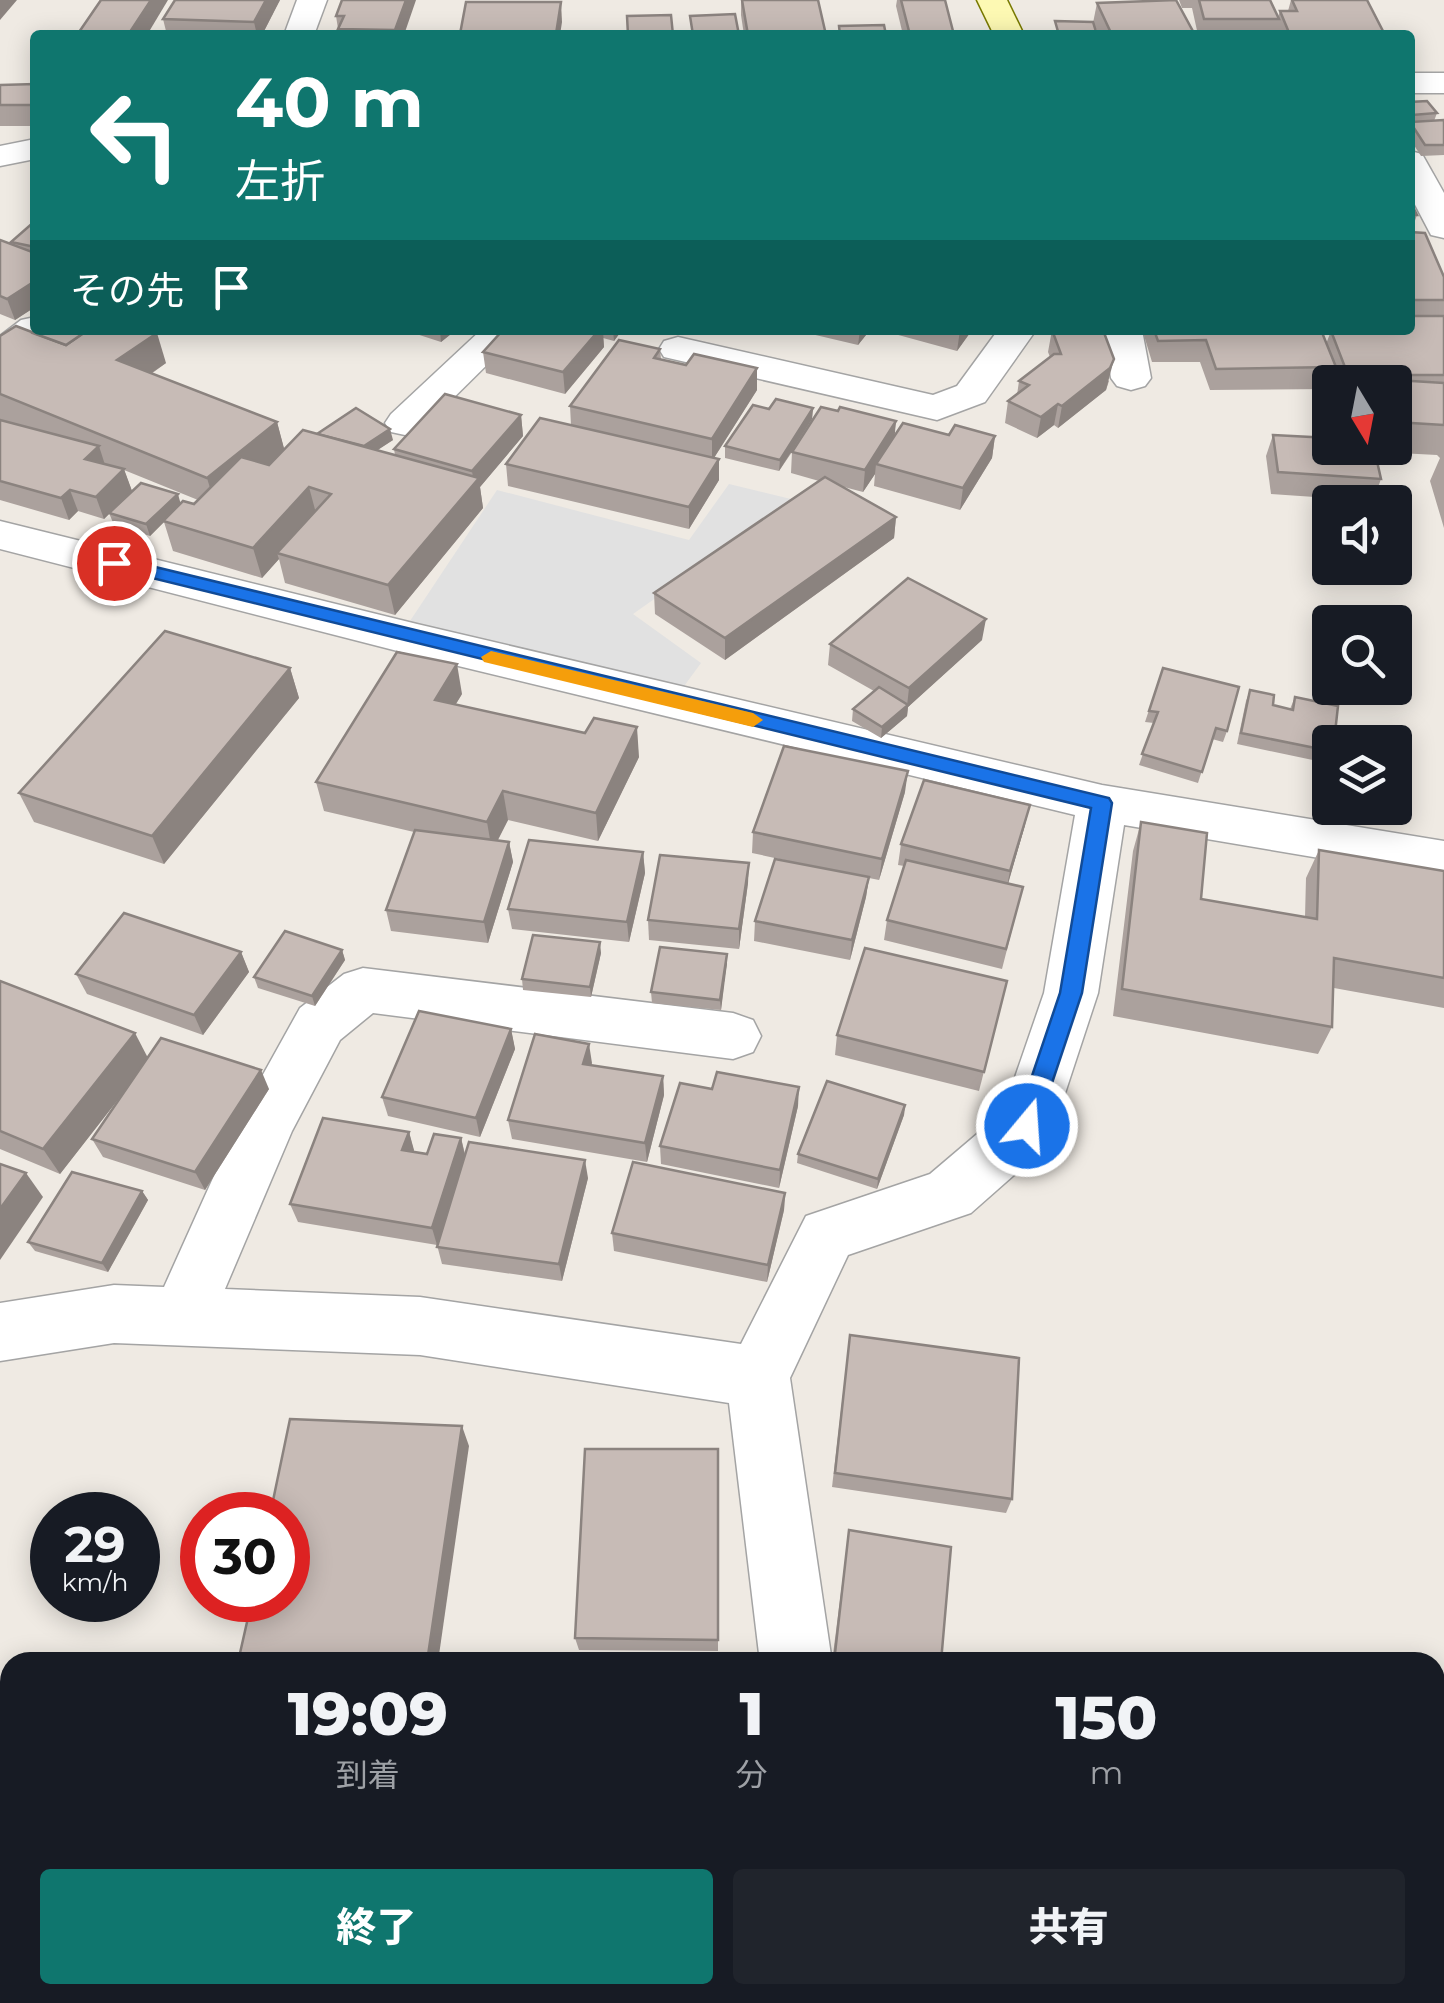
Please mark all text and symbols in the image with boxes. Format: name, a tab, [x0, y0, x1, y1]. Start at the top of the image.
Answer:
text: 40 m	[235, 59, 424, 145]
icon: left	[70, 70, 200, 200]
text: 左折	[235, 153, 325, 208]
icon: arrive	[204, 260, 259, 315]
text: その先	[70, 267, 184, 314]
north arrow	[1312, 365, 1412, 465]
map controls	[1312, 365, 1412, 825]
button: sound	[1312, 485, 1412, 585]
pin	[72, 521, 157, 606]
icon: arrive	[87, 536, 142, 591]
button: search	[1312, 605, 1412, 705]
button: layers	[1312, 725, 1412, 825]
position arrow	[975, 1074, 1079, 1178]
speed limit sign: 30	[180, 1492, 310, 1622]
text: 29	[64, 1514, 126, 1575]
text: km/h	[62, 1567, 128, 1597]
text: 19:09	[288, 1677, 448, 1750]
text: 1	[740, 1677, 764, 1750]
text: 150	[1055, 1681, 1157, 1754]
text: m	[1089, 1753, 1123, 1792]
text: 到着	[336, 1755, 400, 1794]
text: 分	[736, 1755, 768, 1794]
button: 終了	[40, 1869, 713, 1984]
button: 共有	[733, 1869, 1405, 1984]

